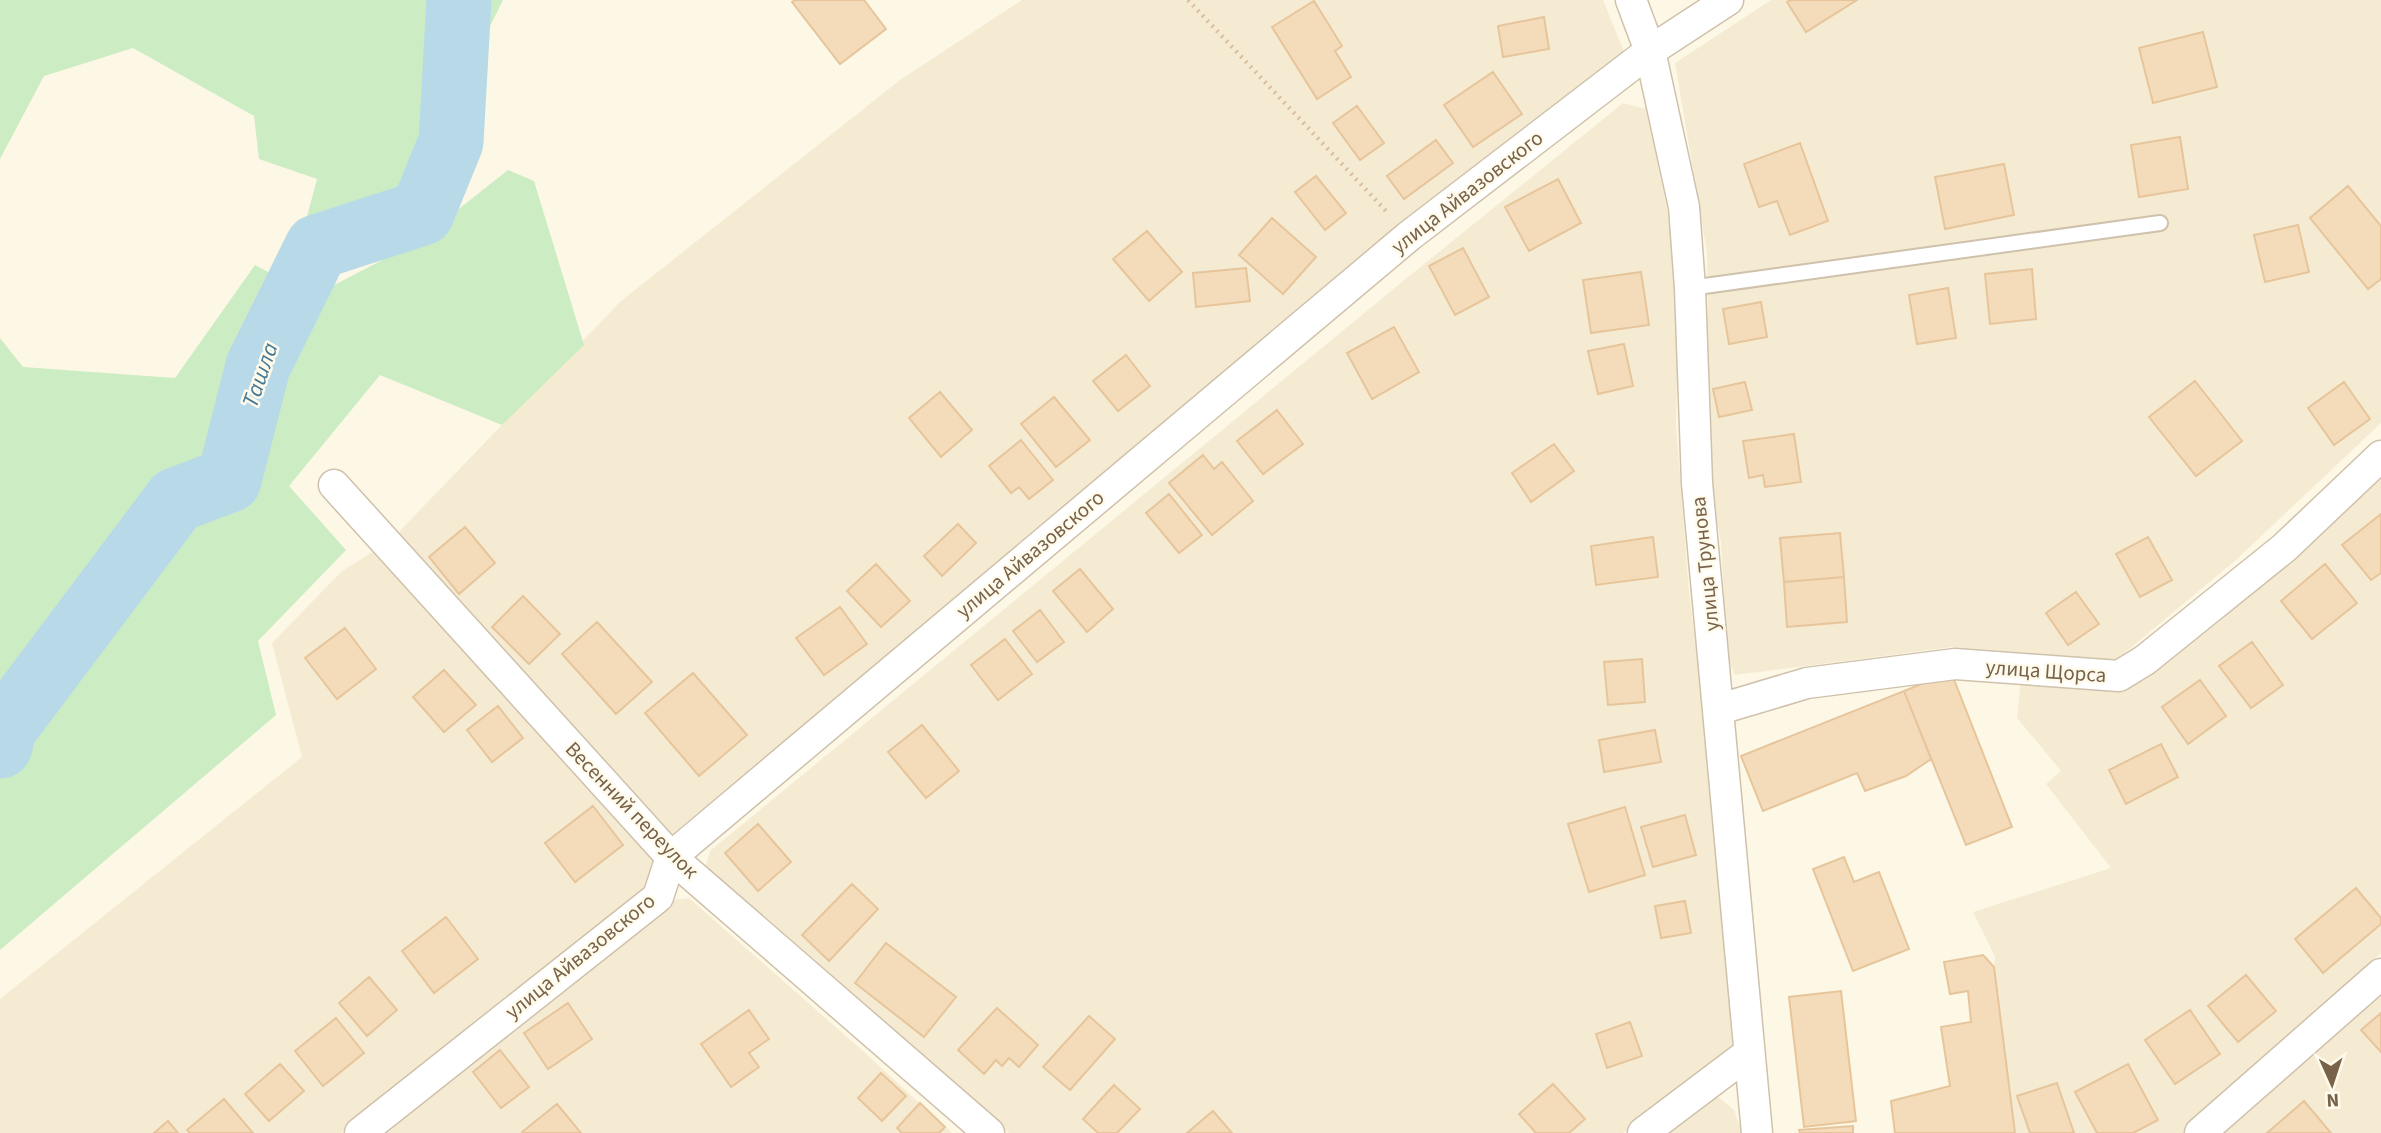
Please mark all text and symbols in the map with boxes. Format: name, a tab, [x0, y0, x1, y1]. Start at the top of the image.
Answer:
street label: улица Айвазовского	[1385, 123, 1549, 261]
water label: Ташла	[234, 338, 286, 412]
street label: улица Айвазовского	[949, 483, 1111, 625]
street label: улица Трунова	[1683, 495, 1727, 633]
street label: улица Щорса	[1985, 652, 2107, 690]
street label: Весенний переулок	[558, 735, 706, 886]
street label: улица Айвазовского	[498, 886, 662, 1026]
north arrow	[2297, 1049, 2367, 1119]
text: N	[2326, 1086, 2340, 1113]

